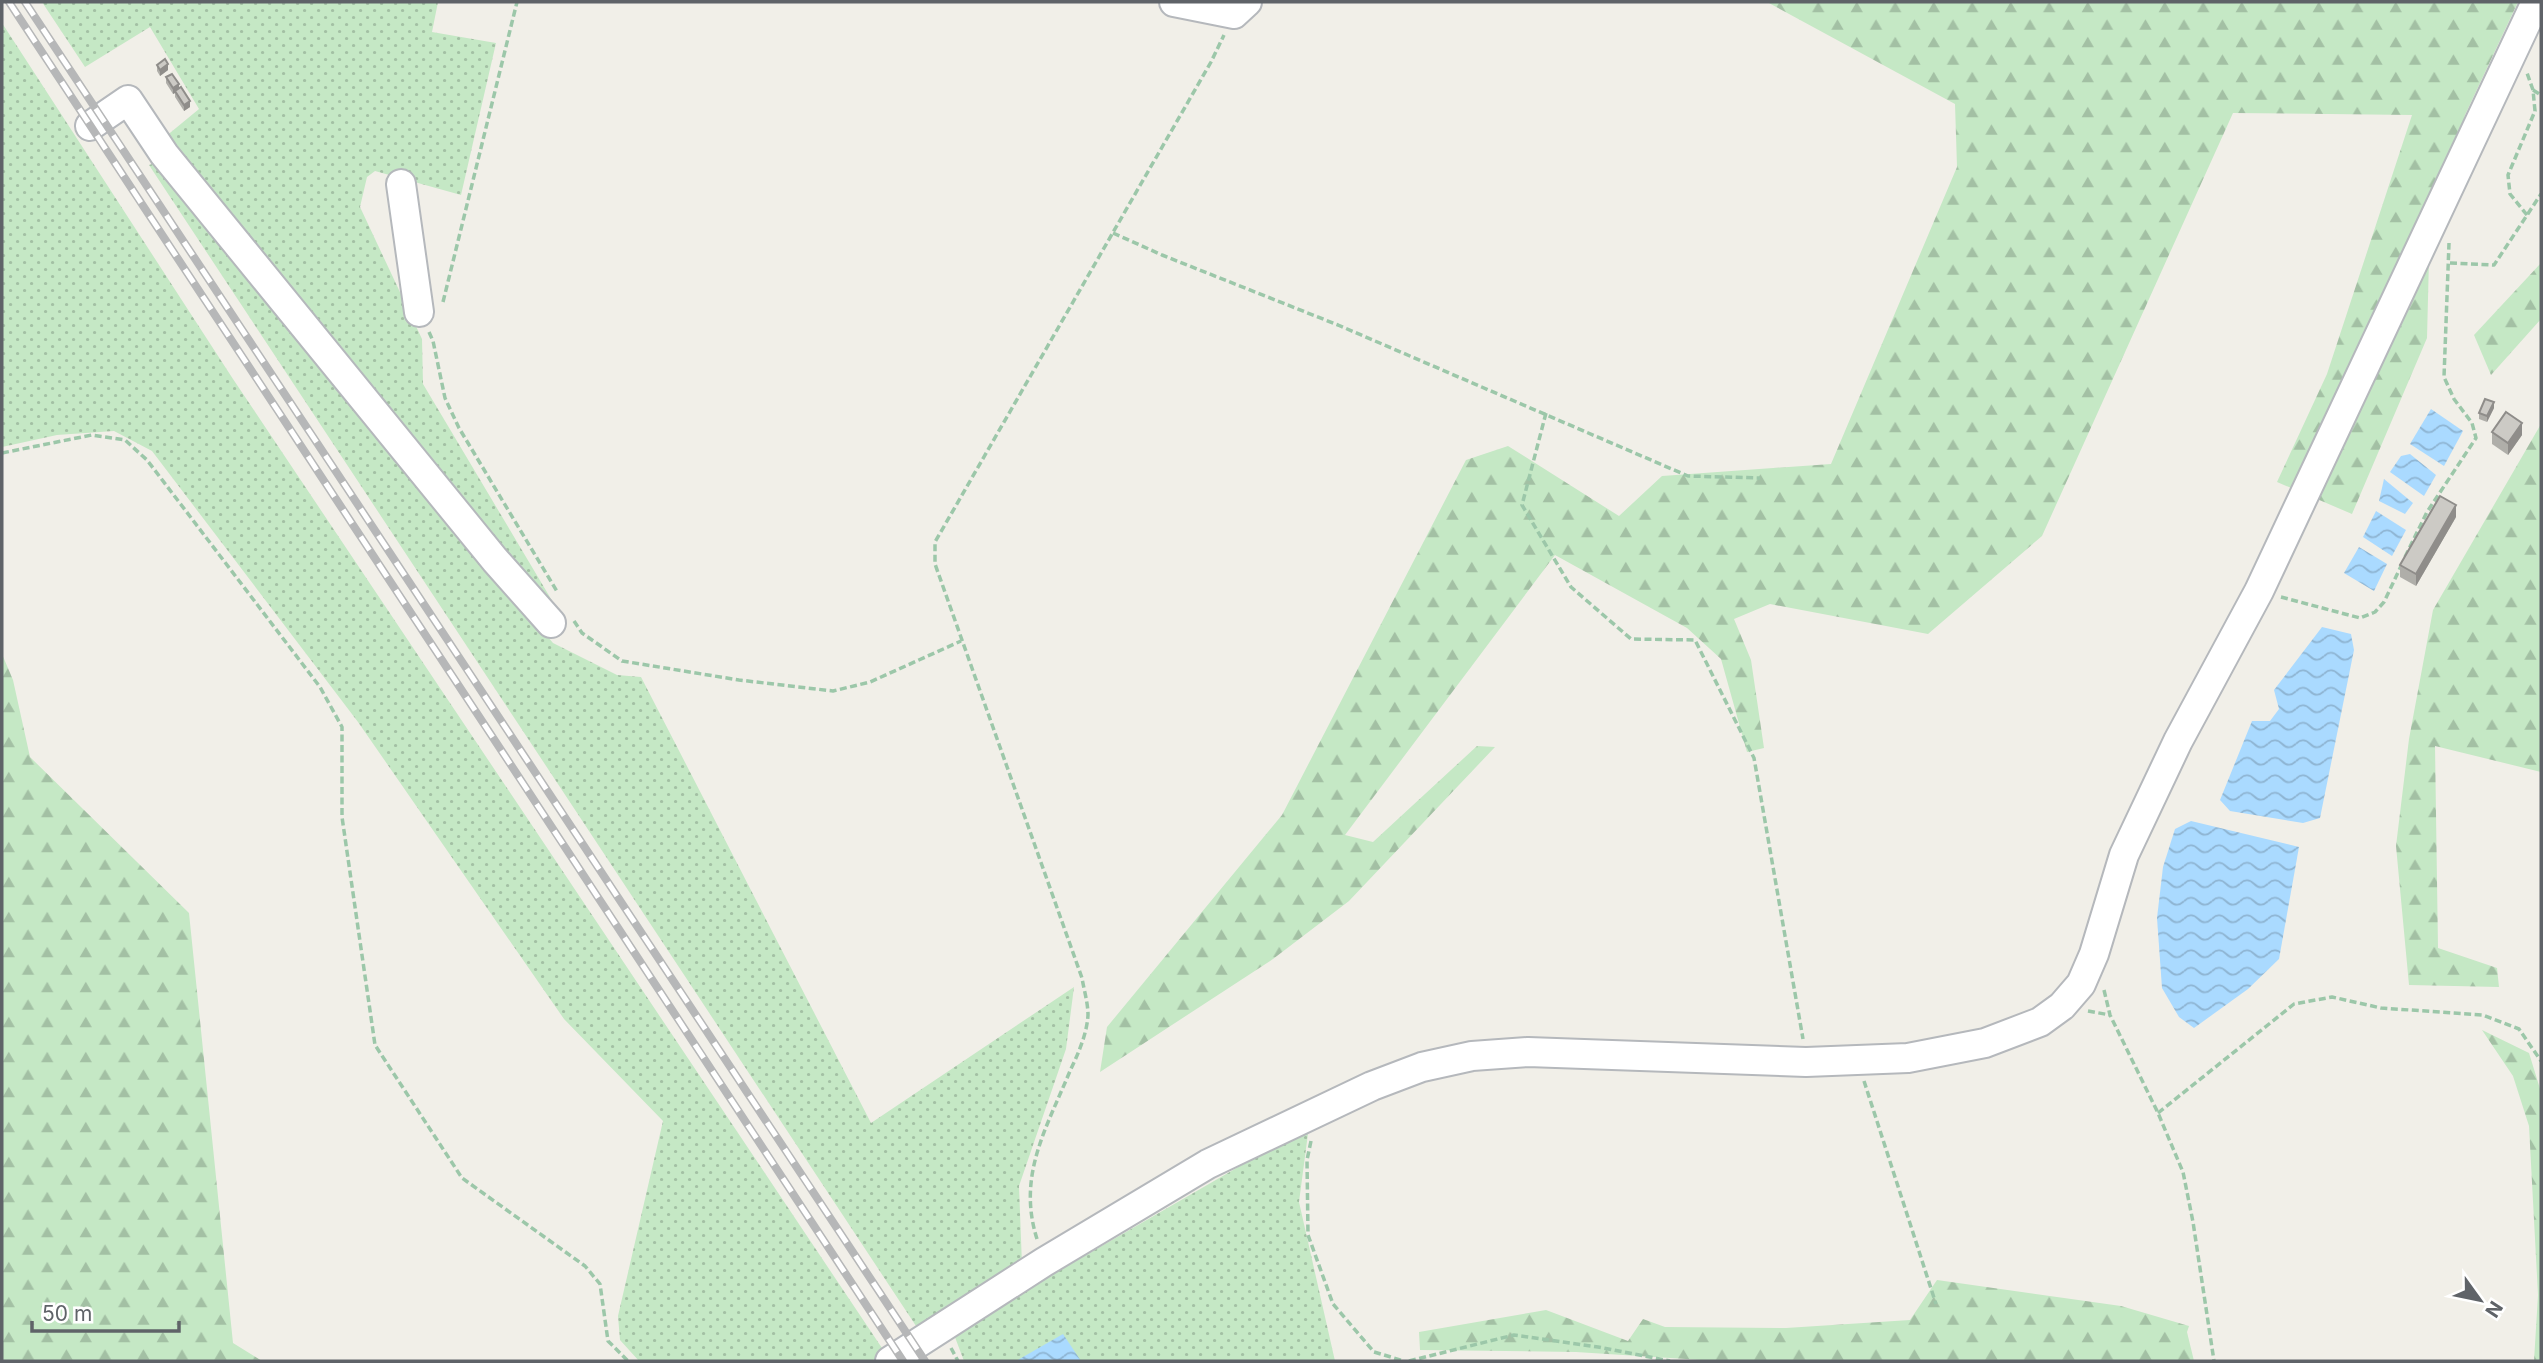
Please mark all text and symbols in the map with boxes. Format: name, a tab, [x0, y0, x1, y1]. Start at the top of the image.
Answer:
north arrow	[2445, 1265, 2515, 1335]
scale bar	[32, 1290, 178, 1334]
text: N	[2480, 1297, 2507, 1321]
text: 50 m	[42, 1301, 92, 1326]

